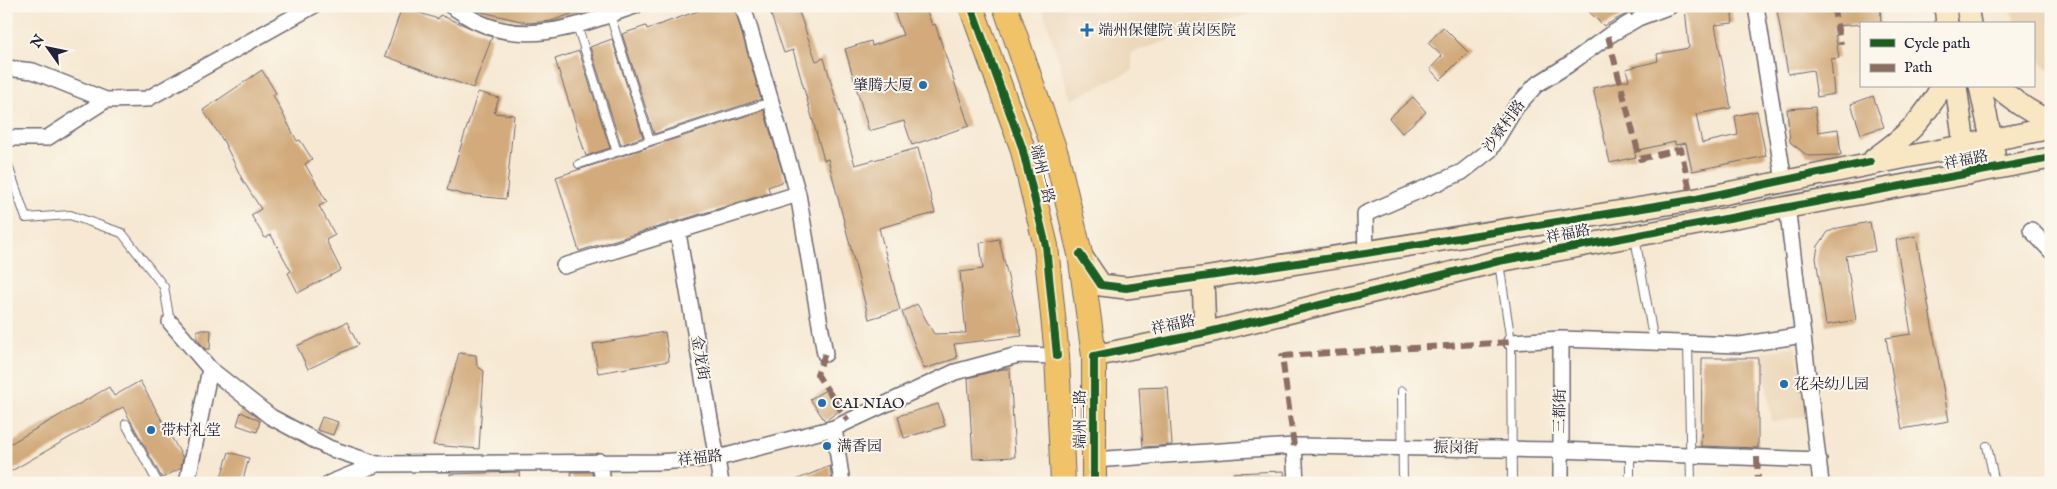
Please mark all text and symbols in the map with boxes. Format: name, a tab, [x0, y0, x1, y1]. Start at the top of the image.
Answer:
place label: 端州保健院 黄岗医院	[1098, 21, 1236, 40]
north arrow	[22, 22, 72, 72]
legend	[1860, 22, 2034, 88]
marker: 端州保健院 黄岗医院	[1080, 23, 1094, 37]
text: N	[27, 31, 49, 52]
text: Cycle path	[1904, 34, 1970, 53]
text: Path	[1904, 58, 1932, 77]
place label: 肇腾大厦	[853, 76, 913, 95]
marker: 肇腾大厦	[917, 79, 929, 91]
street label: 沙寮村路	[1479, 96, 1529, 156]
street label: 端州一路	[1026, 143, 1058, 205]
street label: 祥福路	[1942, 146, 1990, 174]
street label: 祥福路	[1544, 220, 1592, 248]
street label: 祥福路	[1149, 311, 1197, 339]
street label: 金龙街	[687, 334, 713, 382]
place label: 花朵幼儿园	[1794, 375, 1869, 394]
marker: 花朵幼儿园	[1778, 378, 1790, 390]
street label: 三都街	[1550, 388, 1570, 434]
street label: 端州二路	[1071, 389, 1090, 449]
place label: CAI NIAO	[832, 394, 904, 413]
marker: CAI NIAO	[816, 397, 828, 409]
place label: 带村礼堂	[161, 421, 221, 440]
marker: 带村礼堂	[145, 424, 157, 436]
place label: 满香园	[837, 437, 882, 456]
street label: 振岗街	[1433, 438, 1479, 458]
marker: 满香园	[821, 440, 833, 452]
street label: 祥福路	[677, 446, 723, 470]

